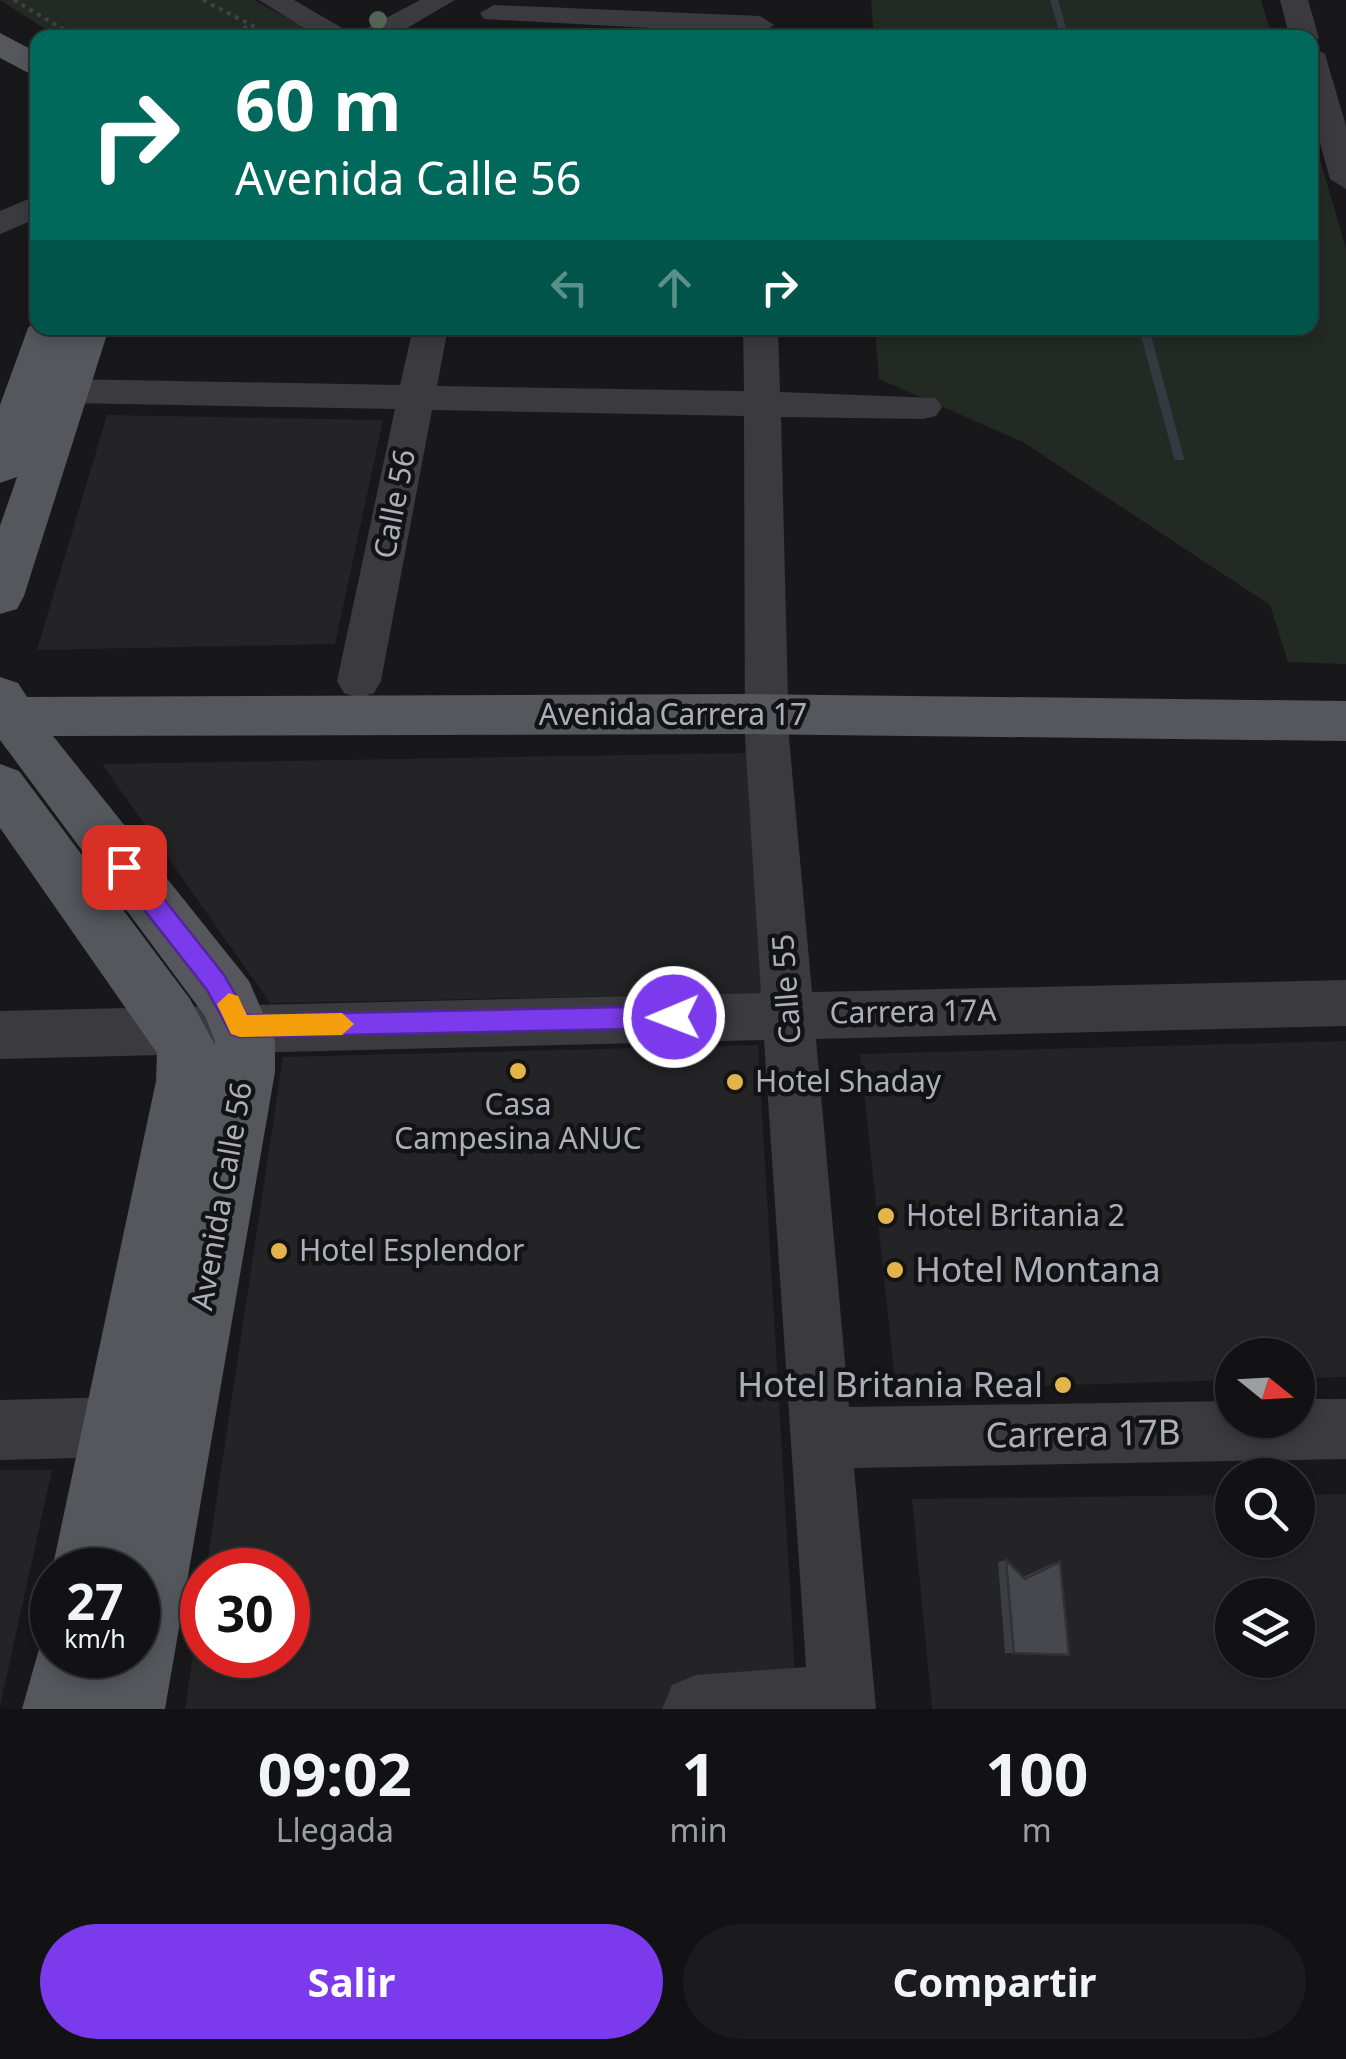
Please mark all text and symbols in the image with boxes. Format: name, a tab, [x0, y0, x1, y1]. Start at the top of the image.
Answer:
text: 60 m	[235, 56, 402, 152]
icon: right	[70, 70, 200, 200]
text: Avenida Calle 56	[235, 147, 582, 208]
icon: left	[542, 260, 597, 315]
icon: ahead	[647, 260, 702, 315]
icon: right	[752, 260, 807, 315]
street label: Calle 56	[363, 446, 424, 562]
street label: Avenida Carrera 17	[539, 693, 807, 734]
pin	[82, 825, 167, 910]
icon: arrive	[97, 840, 152, 895]
street label: Calle 55	[761, 933, 810, 1046]
position arrow	[622, 965, 726, 1069]
street label: Carrera 17A	[829, 989, 998, 1032]
marker: Casa Campesina ANUC	[507, 1060, 529, 1082]
place label: Hotel Shaday	[755, 1060, 942, 1101]
marker: Hotel Shaday	[724, 1071, 746, 1093]
street label: Avenida Calle 56	[180, 1078, 261, 1313]
place label: Casa Campesina ANUC	[394, 1083, 642, 1158]
place label: Hotel Britania 2	[906, 1194, 1125, 1235]
marker: Hotel Britania 2	[875, 1205, 897, 1227]
place label: Hotel Esplendor	[299, 1229, 524, 1270]
marker: Hotel Esplendor	[268, 1240, 290, 1262]
place label: Hotel Montana	[915, 1245, 1161, 1292]
marker: Hotel Montana	[884, 1259, 906, 1281]
north arrow	[1215, 1338, 1315, 1438]
map controls	[1215, 1338, 1315, 1678]
place label: Hotel Britania Real	[737, 1360, 1043, 1407]
marker: Hotel Britania Real	[1052, 1374, 1074, 1396]
street label: Carrera 17B	[985, 1407, 1181, 1458]
button: search	[1215, 1458, 1315, 1558]
speed limit sign: 30	[180, 1548, 310, 1678]
text: 27	[66, 1567, 124, 1635]
button: layers	[1215, 1578, 1315, 1678]
text: km/h	[64, 1621, 126, 1655]
text: 09:02	[258, 1732, 412, 1814]
text: 1	[681, 1732, 716, 1814]
text: 100	[985, 1732, 1088, 1814]
text: Llegada	[276, 1808, 394, 1851]
text: min	[670, 1808, 728, 1851]
text: m	[1022, 1808, 1052, 1851]
button: Salir	[40, 1924, 663, 2039]
button: Compartir	[683, 1924, 1306, 2039]

